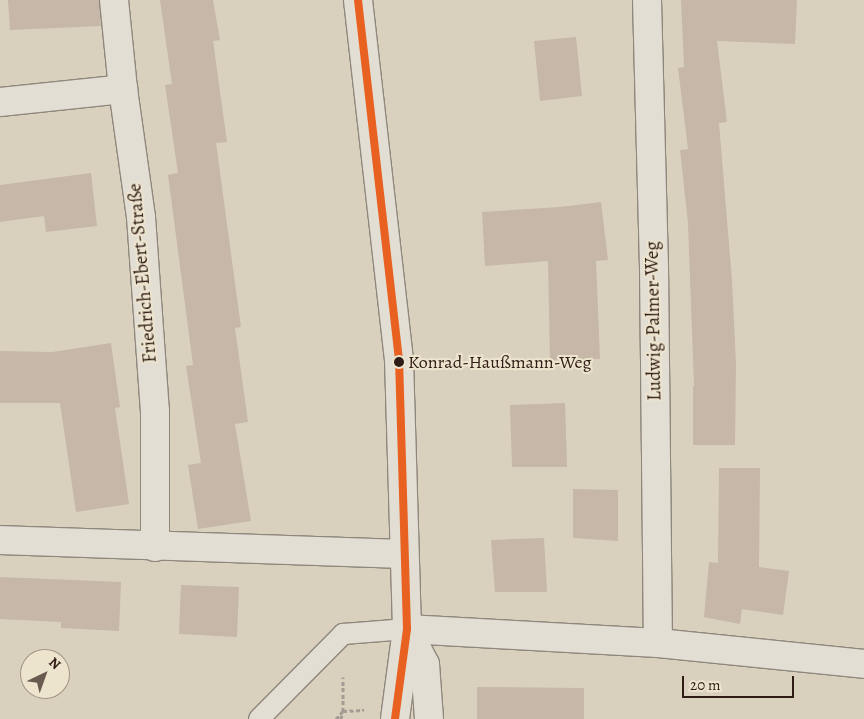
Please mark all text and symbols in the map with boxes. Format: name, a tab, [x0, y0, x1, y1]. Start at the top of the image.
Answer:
street label: Friedrich-Ebert-Straße	[124, 182, 162, 364]
street label: Ludwig-Palmer-Weg	[641, 241, 667, 401]
place label: Konrad-Haußmann-Weg	[408, 351, 591, 373]
marker: Konrad-Haußmann-Weg	[394, 357, 404, 367]
north arrow	[20, 649, 70, 699]
text: N	[45, 653, 65, 674]
scale bar	[684, 666, 796, 698]
text: 20 m	[690, 675, 721, 695]

